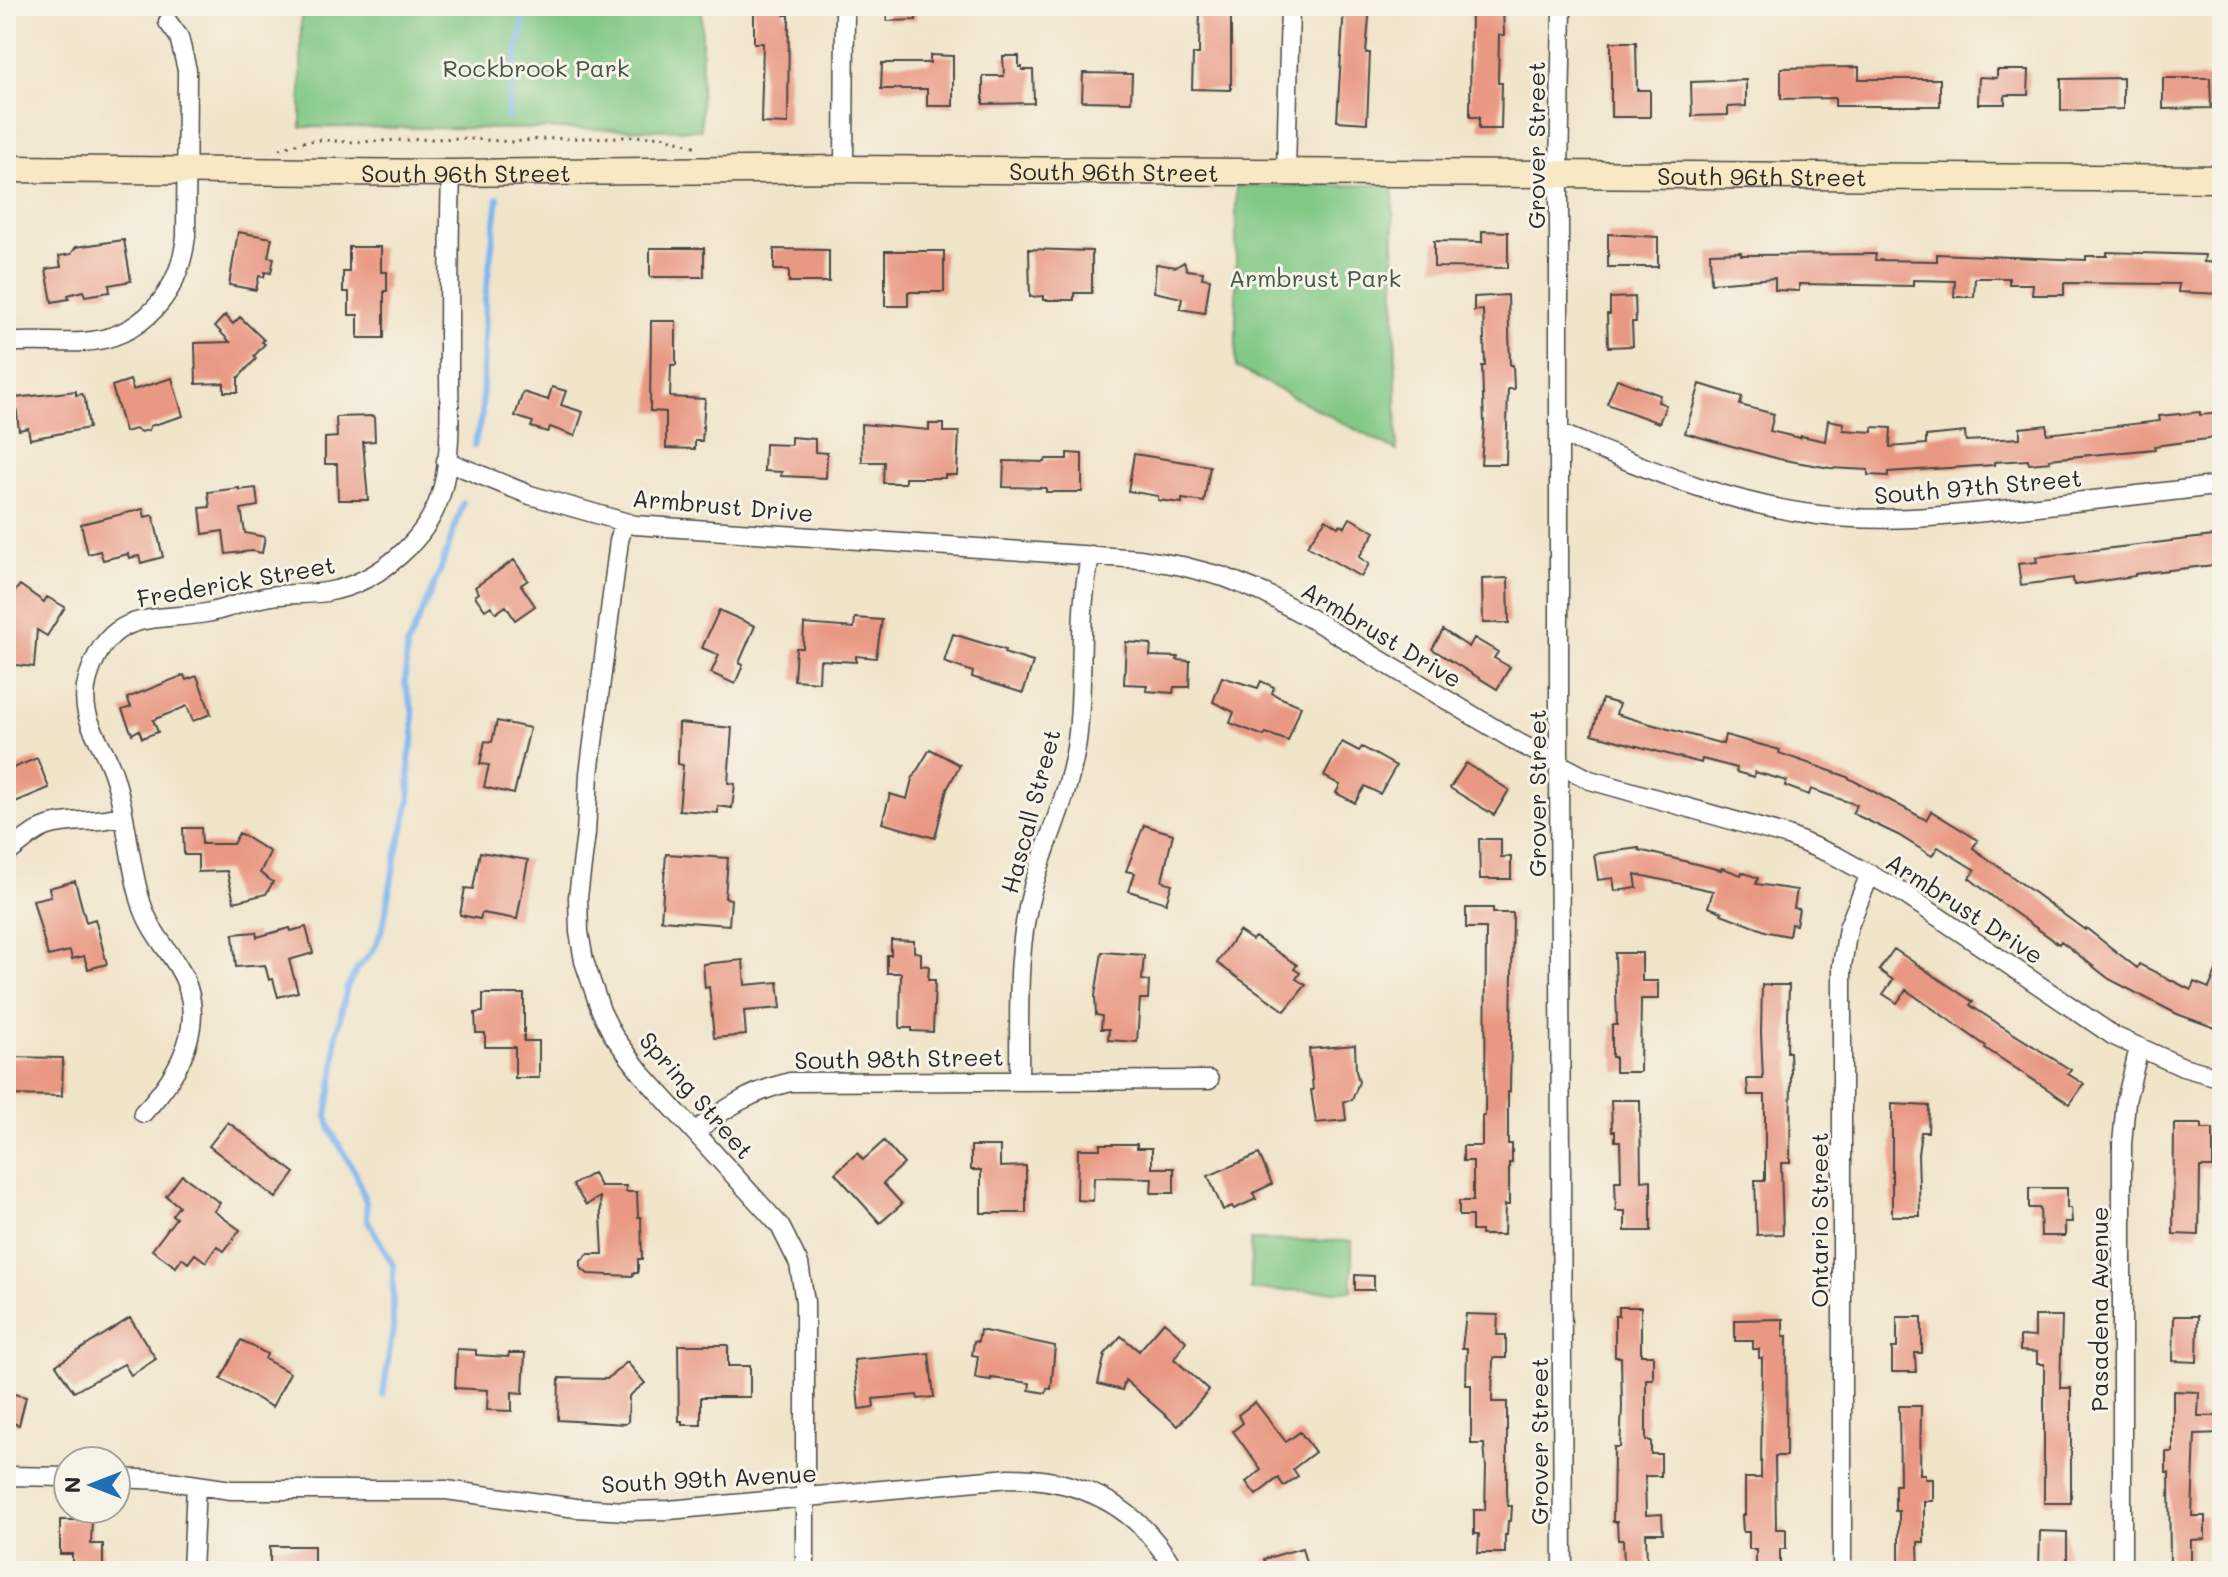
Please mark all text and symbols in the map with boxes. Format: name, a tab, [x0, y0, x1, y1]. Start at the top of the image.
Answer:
park label: Rockbrook Park	[442, 52, 630, 83]
street label: Grover Street	[1520, 61, 1551, 229]
street label: South 96th Street	[1009, 155, 1219, 187]
street label: South 96th Street	[361, 156, 571, 189]
street label: South 96th Street	[1657, 159, 1867, 192]
park label: Armbrust Park	[1229, 262, 1401, 293]
street label: South 97th Street	[1873, 461, 2083, 511]
street label: Armbrust Drive	[631, 482, 815, 528]
street label: Frederick Street	[134, 548, 338, 614]
street label: Armbrust Drive	[1296, 574, 1468, 694]
street label: Grover Street	[1521, 709, 1552, 877]
street label: Hascall Street	[993, 725, 1067, 897]
street label: Armbrust Drive	[1880, 846, 2050, 970]
street label: Spring Street	[633, 1025, 761, 1165]
street label: South 98th Street	[794, 1041, 1004, 1075]
street label: Ontario Street	[1803, 1132, 1834, 1308]
street label: Pasadena Avenue	[2083, 1206, 2114, 1412]
street label: Grover Street	[1523, 1357, 1554, 1525]
north arrow	[52, 1445, 132, 1525]
street label: South 99th Avenue	[600, 1457, 818, 1499]
text: N	[57, 1477, 86, 1493]

